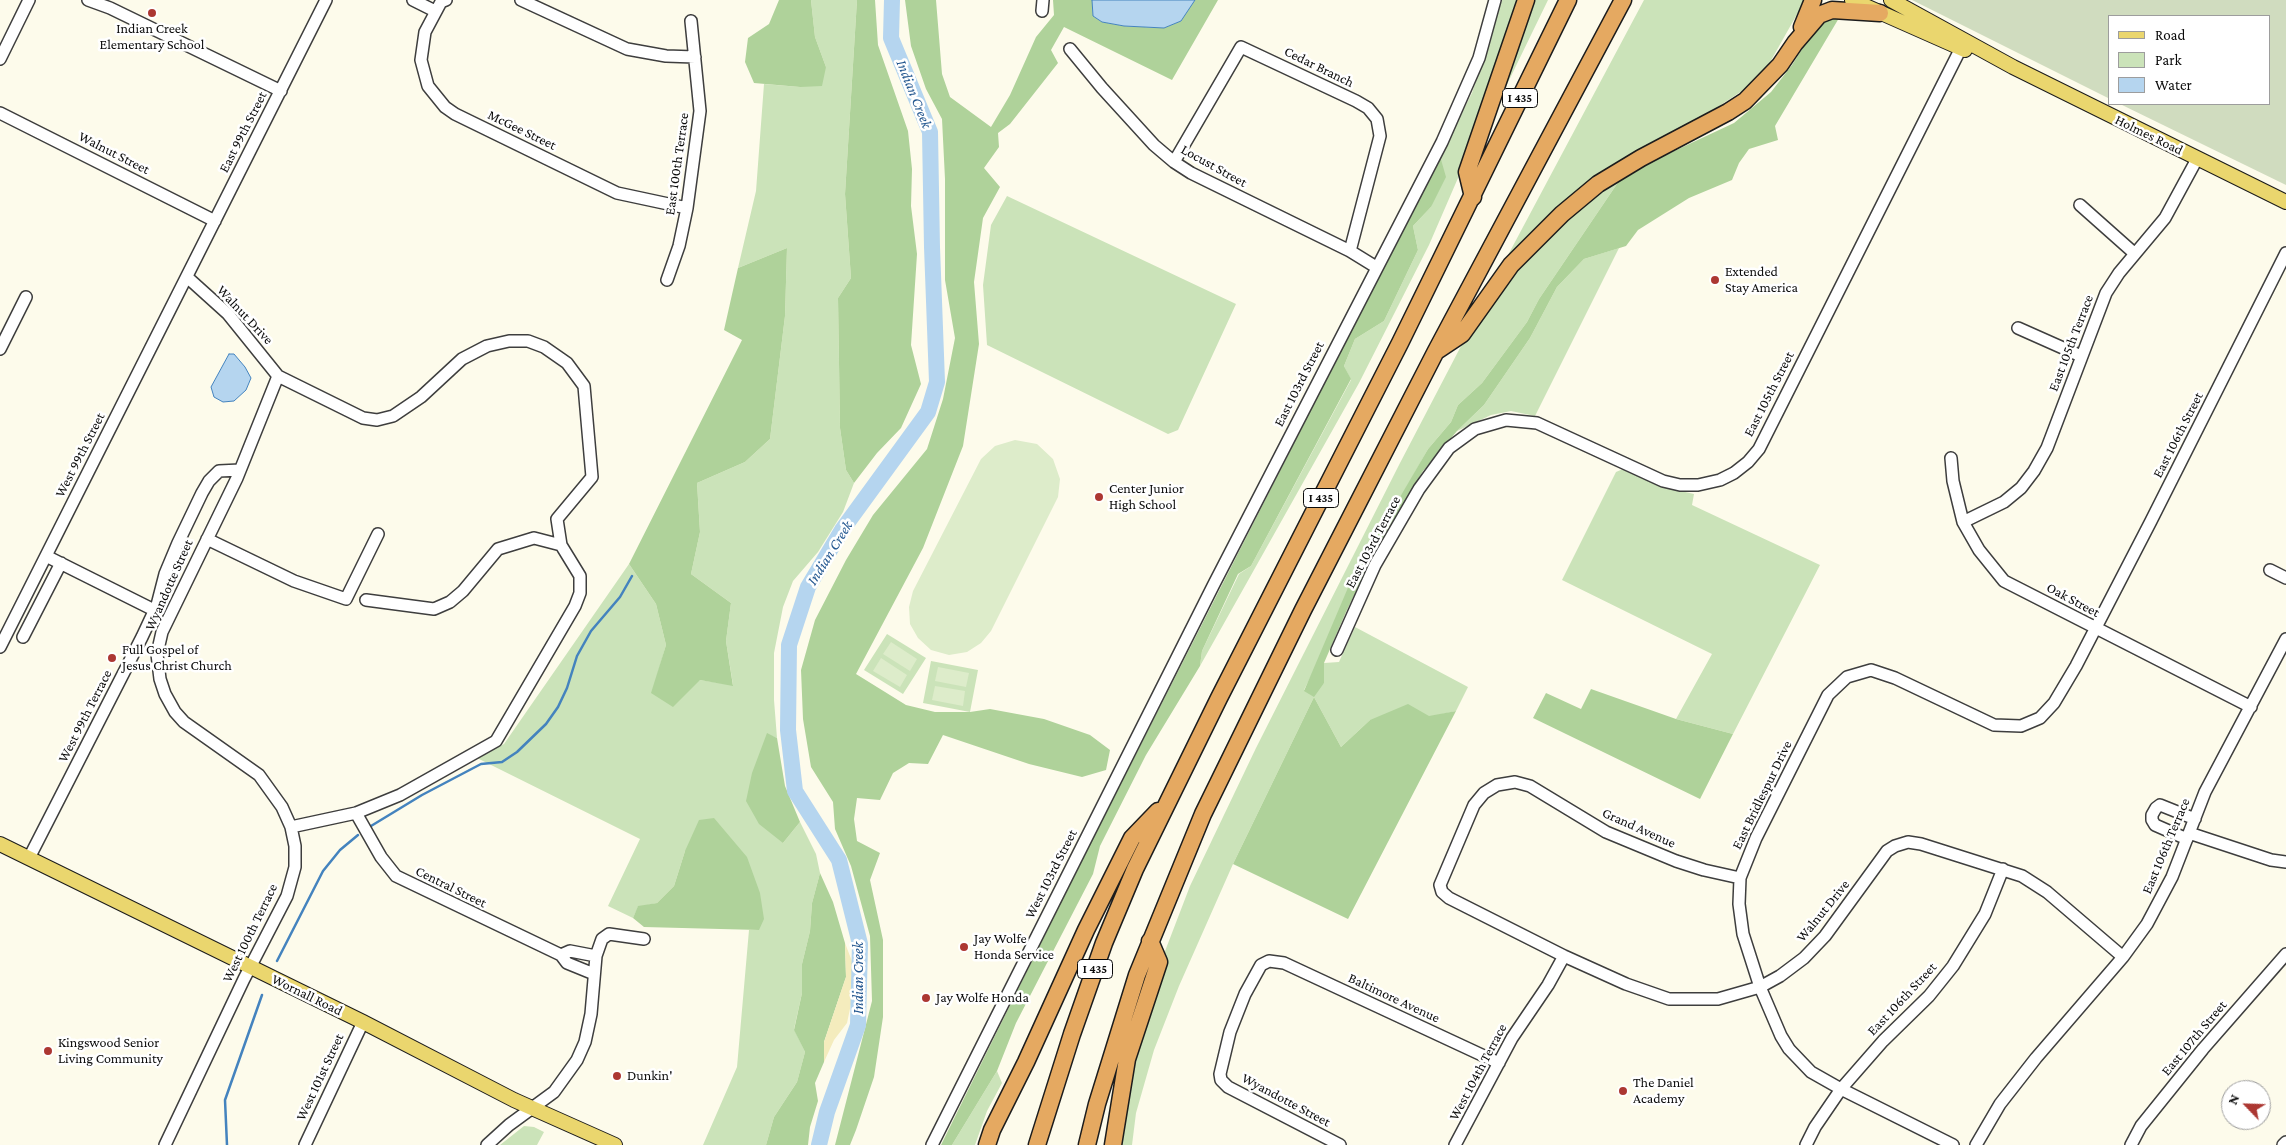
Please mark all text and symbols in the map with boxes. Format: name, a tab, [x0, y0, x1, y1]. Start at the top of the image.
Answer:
marker: Indian Creek Elementary School	[146, 7, 158, 19]
legend	[2108, 15, 2271, 105]
place label: Indian Creek Elementary School	[100, 21, 204, 54]
text: Road	[2155, 27, 2185, 43]
street label: Cedar Branch	[1281, 43, 1357, 91]
text: Park	[2155, 52, 2182, 68]
water label: Indian Creek	[892, 57, 936, 131]
text: Water	[2155, 77, 2192, 93]
street label: East 99th Street	[215, 89, 271, 175]
road number: I 435	[1502, 89, 1538, 108]
street label: McGee Street	[485, 106, 559, 154]
street label: Holmes Road	[2112, 111, 2186, 159]
street label: East 100th Terrace	[661, 112, 693, 216]
street label: Walnut Street	[76, 128, 152, 178]
street label: Locust Street	[1178, 141, 1250, 191]
place label: Extended Stay America	[1725, 264, 1798, 296]
marker: Extended Stay America	[1709, 274, 1721, 286]
street label: Walnut Drive	[213, 282, 277, 348]
street label: East 105th Terrace	[2045, 292, 2097, 394]
street label: East 103rd Street	[1270, 339, 1328, 429]
street label: East 105th Street	[1740, 349, 1798, 439]
street label: East 106th Street	[2149, 389, 2207, 481]
street label: West 99th Street	[51, 410, 109, 500]
place label: Center Junior High School	[1109, 481, 1184, 514]
road number: I 435	[1304, 488, 1338, 508]
marker: Center Junior High School	[1093, 491, 1105, 503]
street label: East 103rd Terrace	[1342, 493, 1404, 591]
water label: Indian Creek	[803, 518, 857, 588]
street label: Wyandotte Street	[141, 537, 197, 633]
street label: Oak Street	[2043, 579, 2103, 621]
place label: Full Gospel of Jesus Christ Church	[122, 642, 232, 674]
marker: Full Gospel of Jesus Christ Church	[106, 652, 118, 664]
street label: West 99th Terrace	[54, 667, 116, 765]
street label: East Bridlespur Drive	[1728, 738, 1796, 852]
street label: East 106th Terrace	[2138, 796, 2194, 896]
street label: Grand Avenue	[1600, 804, 1678, 852]
street label: West 103rd Street	[1021, 827, 1081, 921]
street label: Central Street	[413, 863, 489, 911]
street label: Walnut Drive	[1793, 877, 1853, 945]
street label: West 100th Terrace	[219, 881, 281, 985]
place label: Jay Wolfe Honda Service	[974, 931, 1054, 964]
marker: Jay Wolfe Honda Service	[958, 941, 970, 953]
water label: Indian Creek	[849, 942, 867, 1014]
street label: East 106th Street	[1864, 959, 1940, 1039]
road number: I 435	[1078, 960, 1112, 979]
street label: Baltimore Avenue	[1346, 969, 1442, 1027]
street label: Wornall Road	[269, 971, 345, 1019]
place label: Jay Wolfe Honda	[936, 990, 1029, 1006]
marker: Jay Wolfe Honda	[920, 992, 932, 1004]
street label: East 107th Street	[2158, 997, 2230, 1079]
street label: West 104th Terrace	[1445, 1021, 1511, 1123]
street label: West 101st Street	[293, 1031, 347, 1123]
place label: Kingswood Senior Living Community	[58, 1035, 163, 1068]
marker: Kingswood Senior Living Community	[42, 1045, 54, 1057]
place label: Dunkin'	[627, 1068, 672, 1084]
marker: Dunkin'	[611, 1070, 623, 1082]
street label: Wyandotte Street	[1239, 1070, 1333, 1130]
place label: The Daniel Academy	[1633, 1075, 1694, 1108]
north arrow	[2221, 1080, 2271, 1130]
marker: The Daniel Academy	[1617, 1085, 1629, 1097]
text: N	[2224, 1092, 2242, 1107]

